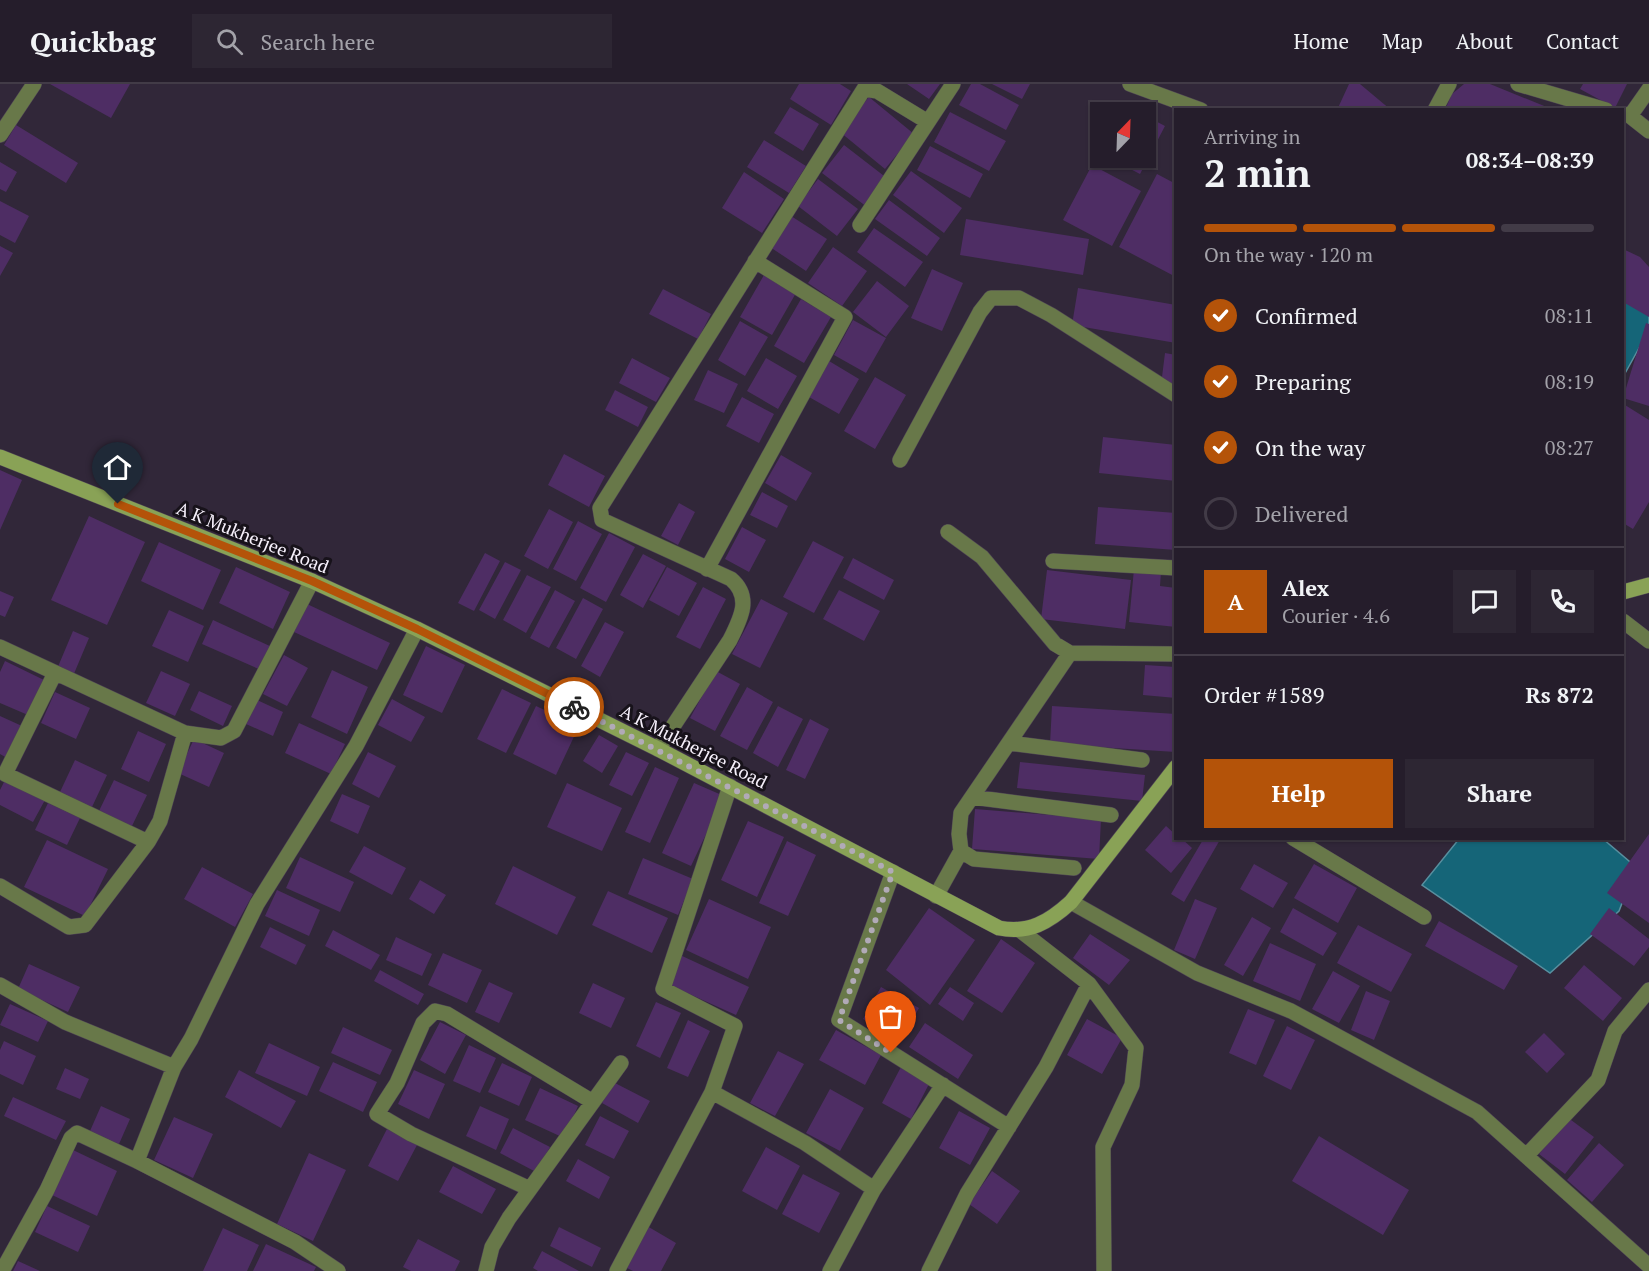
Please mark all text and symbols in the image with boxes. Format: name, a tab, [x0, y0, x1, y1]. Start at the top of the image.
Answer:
search box	[192, 14, 612, 68]
text: Quickbag	[30, 23, 156, 60]
icon: search	[213, 25, 246, 58]
text: Search here	[261, 27, 375, 56]
text: Home	[1293, 27, 1349, 55]
text: Map	[1382, 27, 1423, 55]
text: About	[1456, 27, 1513, 55]
text: Contact	[1546, 27, 1619, 55]
north arrow	[1090, 102, 1156, 168]
map controls	[1090, 102, 1156, 168]
text: Arriving in	[1204, 123, 1300, 150]
text: 08:34–08:39	[1466, 145, 1594, 174]
text: 2 min	[1204, 146, 1311, 198]
text: On the way · 120 m	[1204, 241, 1373, 268]
icon: check	[1204, 299, 1237, 332]
text: Confirmed	[1255, 301, 1358, 330]
text: 08:11	[1545, 302, 1594, 329]
icon: check	[1204, 365, 1237, 398]
text: Preparing	[1255, 367, 1351, 396]
text: 08:19	[1545, 368, 1594, 395]
icon: check	[1204, 431, 1237, 464]
text: On the way	[1255, 433, 1365, 462]
text: 08:27	[1545, 434, 1594, 461]
pin	[92, 442, 143, 504]
icon: home	[101, 451, 134, 484]
street label: A K Mukherjee Road	[173, 496, 333, 578]
text: Delivered	[1255, 499, 1348, 528]
button: chat	[1453, 570, 1516, 633]
button: phone	[1531, 570, 1594, 633]
text: Alex	[1282, 573, 1329, 602]
text: A	[1227, 587, 1244, 616]
text: Courier · 4.6	[1282, 602, 1390, 629]
courier	[544, 677, 604, 737]
text: Order #1589	[1204, 680, 1324, 709]
text: Rs 872	[1525, 680, 1594, 709]
icon: bike	[558, 691, 591, 724]
street label: A K Mukherjee Road	[616, 699, 772, 793]
button: Help	[1204, 759, 1393, 828]
button: Share	[1405, 759, 1594, 828]
pin	[865, 991, 916, 1053]
icon: bag	[874, 1000, 907, 1033]

